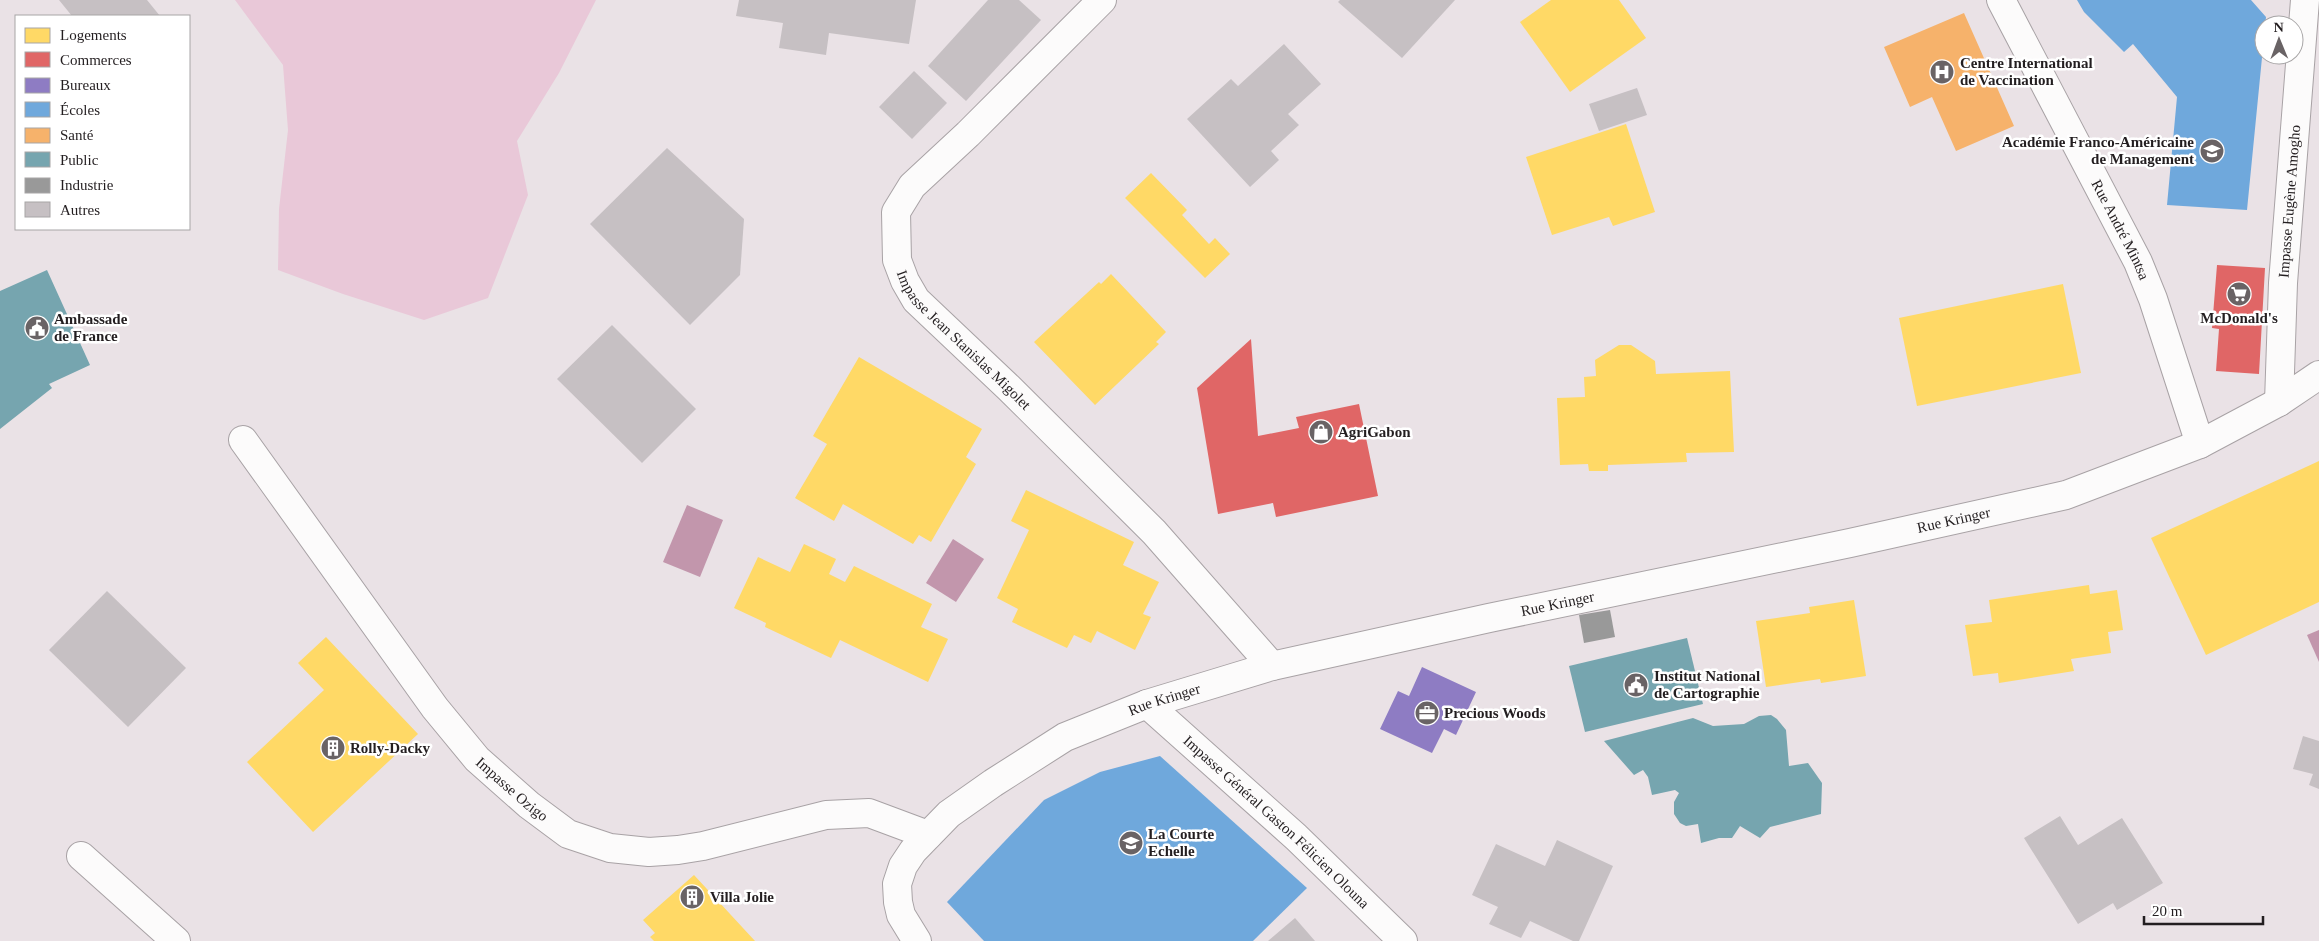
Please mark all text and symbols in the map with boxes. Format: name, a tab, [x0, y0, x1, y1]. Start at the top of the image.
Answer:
legend	[15, 15, 190, 230]
north arrow	[2254, 15, 2304, 65]
text: N	[2274, 20, 2284, 35]
text: Logements	[60, 27, 127, 43]
text: Commerces	[60, 52, 132, 68]
place label: Centre International de Vaccination	[1960, 55, 2093, 88]
hospital icon: Centre International de Vaccination	[1929, 59, 1955, 85]
text: Bureaux	[60, 77, 111, 93]
text: Écoles	[60, 102, 100, 118]
street label: Impasse Eugène Amogho	[2275, 124, 2303, 278]
text: Santé	[60, 127, 94, 143]
place label: Académie Franco-Américaine de Management	[2002, 134, 2194, 167]
school or university icon: Académie Franco-Américaine de Management	[2199, 138, 2225, 164]
text: Public	[60, 152, 99, 168]
text: Industrie	[60, 177, 114, 193]
street label: Rue André Mintsa	[2088, 177, 2152, 282]
text: Autres	[60, 202, 100, 218]
street label: Impasse Jean Stanislas Migolet	[894, 268, 1034, 413]
supermarket icon: McDonald's	[2226, 281, 2252, 307]
place label: McDonald's	[2200, 310, 2278, 326]
place label: Ambassade de France	[54, 311, 128, 344]
public building icon: Ambassade de France	[24, 315, 50, 341]
shop icon: AgriGabon	[1308, 419, 1334, 445]
place label: AgriGabon	[1338, 424, 1411, 440]
street label: Rue Kringer	[1916, 504, 1992, 536]
street label: Rue Kringer	[1519, 588, 1596, 619]
place label: Institut National de Cartographie	[1654, 668, 1760, 701]
public building icon: Institut National de Cartographie	[1623, 672, 1649, 698]
street label: Rue Kringer	[1126, 680, 1202, 719]
office icon: Precious Woods	[1414, 700, 1440, 726]
place label: Precious Woods	[1444, 705, 1546, 721]
street label: Impasse Général Gaston Félicien Olouna	[1180, 732, 1373, 912]
building icon: Rolly-Dacky	[320, 735, 346, 761]
place label: Rolly-Dacky	[350, 740, 430, 756]
street label: Impasse Ozigo	[473, 754, 551, 824]
place label: La Courte Echelle	[1148, 826, 1215, 859]
school or university icon: La Courte Echelle	[1118, 830, 1144, 856]
building icon: Villa Jolie	[679, 884, 705, 910]
place label: Villa Jolie	[710, 889, 774, 905]
scale bar	[2144, 894, 2263, 926]
text: 20 m	[2152, 903, 2183, 919]

